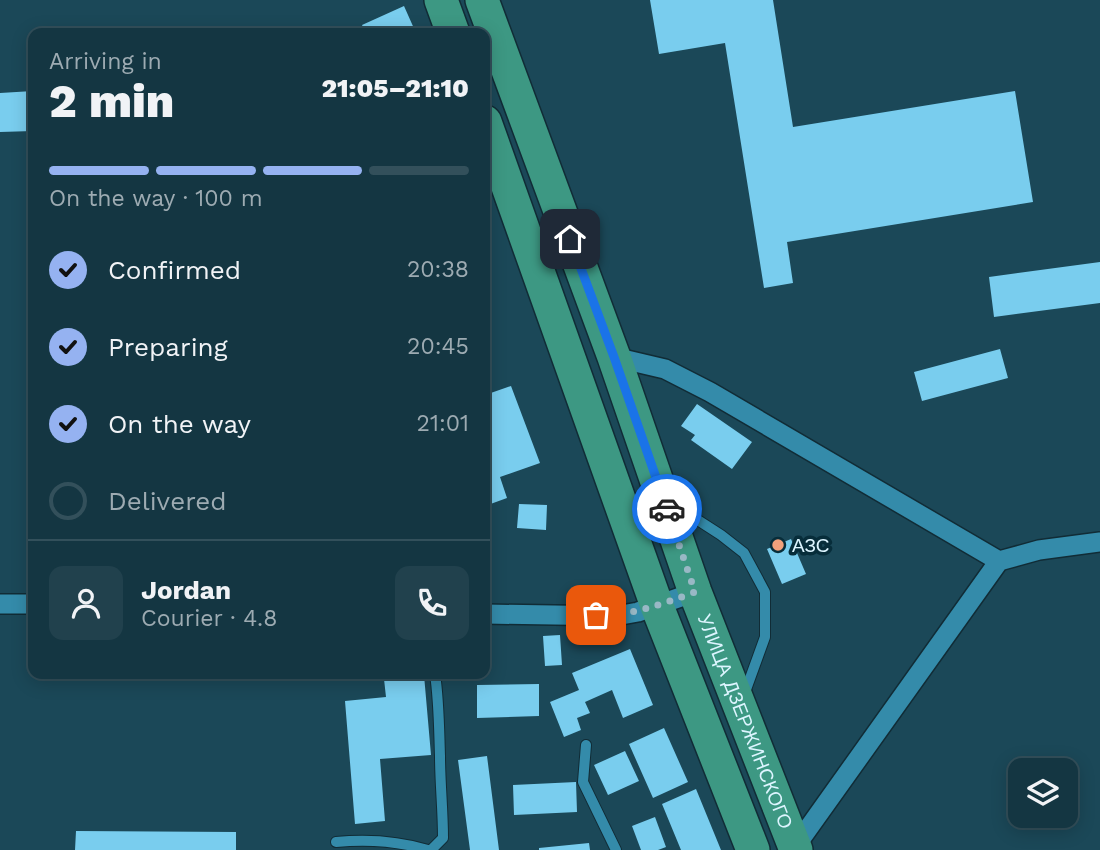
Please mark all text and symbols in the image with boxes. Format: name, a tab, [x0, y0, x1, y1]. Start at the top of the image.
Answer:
text: Arriving in	[49, 48, 162, 75]
text: 21:05–21:10	[321, 73, 469, 103]
text: 2 min	[49, 74, 174, 128]
text: On the way · 100 m	[49, 185, 263, 212]
pin	[540, 209, 600, 269]
icon: home	[551, 220, 589, 258]
icon: check	[49, 251, 87, 289]
text: Confirmed	[108, 255, 241, 285]
text: 20:38	[407, 256, 469, 283]
icon: check	[49, 328, 87, 366]
text: Preparing	[108, 332, 228, 362]
text: 20:45	[407, 333, 469, 360]
icon: check	[49, 405, 87, 443]
text: On the way	[108, 409, 251, 439]
text: 21:01	[417, 410, 469, 437]
courier	[632, 474, 702, 544]
text: Delivered	[108, 486, 227, 516]
icon: car	[648, 490, 686, 528]
place label: АЗС	[792, 534, 829, 557]
marker: АЗС	[770, 537, 786, 553]
button: person	[49, 566, 123, 640]
button: phone	[395, 566, 469, 640]
text: Jordan	[141, 575, 231, 605]
pin	[566, 585, 626, 645]
icon: bag	[577, 596, 615, 634]
text: Courier · 4.8	[141, 605, 277, 632]
street label: УЛИЦА ДЗЕРЖИНСКОГО	[693, 611, 798, 832]
map controls	[1008, 758, 1078, 828]
button: layers	[1008, 758, 1078, 828]

